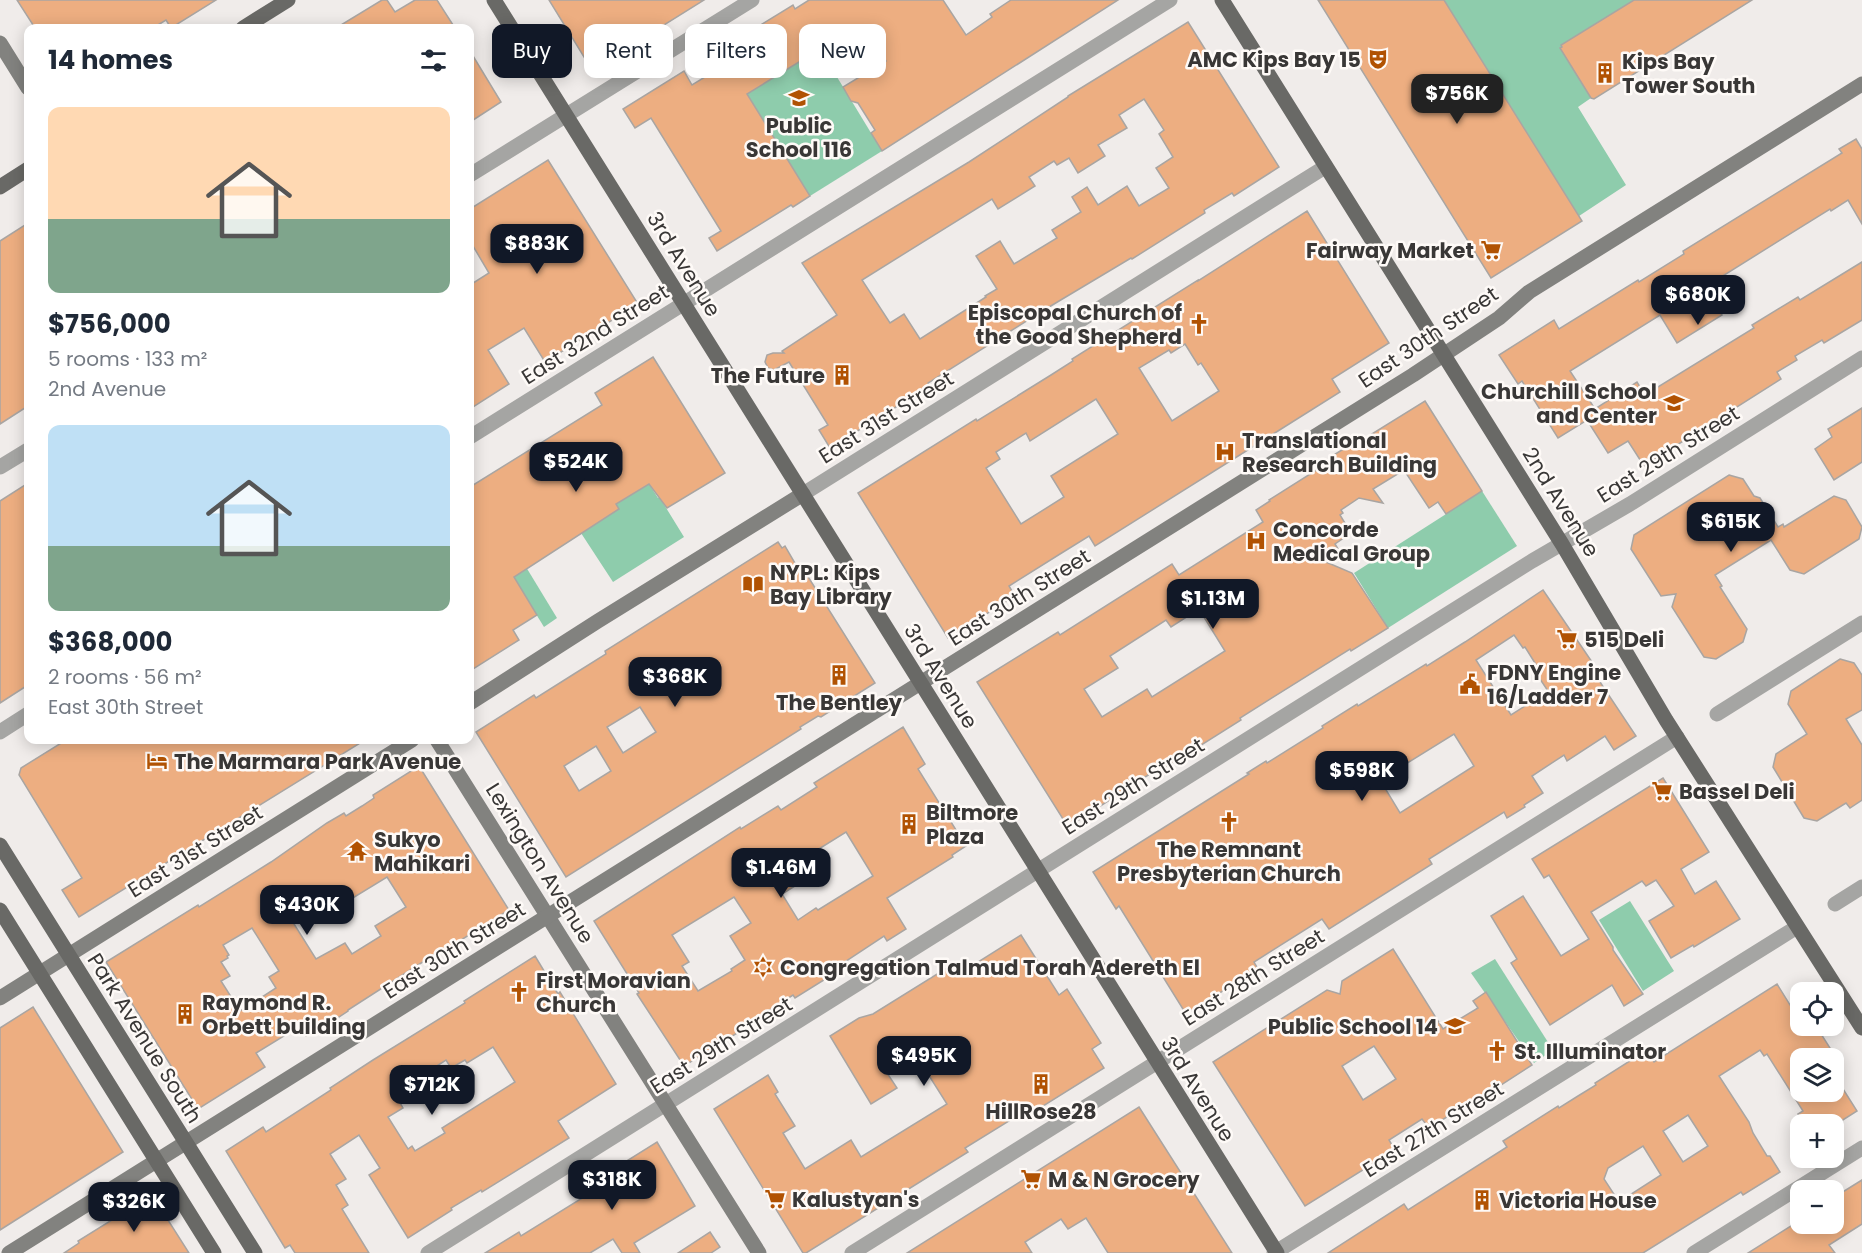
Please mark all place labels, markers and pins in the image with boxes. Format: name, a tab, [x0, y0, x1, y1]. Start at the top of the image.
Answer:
place label: AMC Kips Bay 15	[1187, 45, 1361, 74]
theatre icon: AMC Kips Bay 15	[1366, 47, 1390, 71]
place label: Kips Bay Tower South	[1622, 47, 1755, 100]
building icon: Kips Bay Tower South	[1593, 61, 1617, 85]
pin: $756K	[1415, 74, 1499, 125]
school or university icon: Public School 116	[787, 86, 811, 110]
place label: Public School 116	[746, 111, 852, 164]
pin: $883K	[495, 224, 579, 275]
place label: Fairway Market	[1306, 236, 1474, 265]
supermarket icon: Fairway Market	[1479, 238, 1503, 262]
pin: $680K	[1656, 275, 1740, 326]
place label: Episcopal Church of the Good Shepherd	[968, 298, 1182, 351]
church icon: Episcopal Church of the Good Shepherd	[1187, 312, 1211, 336]
place label: The Future	[711, 361, 825, 390]
building icon: The Future	[830, 363, 854, 387]
place label: Churchill School and Center	[1481, 377, 1657, 430]
school or university icon: Churchill School and Center	[1662, 391, 1686, 415]
place label: Translational Research Building	[1242, 426, 1437, 479]
hospital icon: Translational Research Building	[1213, 440, 1237, 464]
pin: $524K	[534, 442, 618, 493]
pin: $615K	[1689, 502, 1773, 553]
place label: Concorde Medical Group	[1273, 515, 1430, 568]
hospital icon: Concorde Medical Group	[1244, 529, 1268, 553]
place label: NYPL: Kips Bay Library	[770, 558, 893, 611]
library icon: NYPL: Kips Bay Library	[741, 572, 765, 596]
pin: $1.13M	[1164, 579, 1262, 630]
place label: 515 Deli	[1584, 625, 1664, 654]
supermarket icon: 515 Deli	[1555, 627, 1579, 651]
pin: $368K	[633, 657, 717, 708]
place label: FDNY Engine 16/Ladder 7	[1487, 658, 1621, 711]
building icon: The Bentley	[827, 663, 851, 687]
public building icon: FDNY Engine 16/Ladder 7	[1458, 672, 1482, 696]
place label: The Bentley	[776, 688, 903, 717]
place label: The Marmara Park Avenue	[174, 747, 461, 776]
hotel icon: The Marmara Park Avenue	[145, 749, 169, 773]
pin: $598K	[1320, 751, 1404, 802]
place label: Bassel Deli	[1679, 777, 1795, 806]
supermarket icon: Bassel Deli	[1650, 779, 1674, 803]
place label: Biltmore Plaza	[926, 798, 1018, 851]
church icon: The Remnant Presbyterian Church	[1217, 810, 1241, 834]
building icon: Biltmore Plaza	[897, 812, 921, 836]
place label: Sukyo Mahikari	[374, 825, 470, 878]
place label: The Remnant Presbyterian Church	[1117, 835, 1341, 888]
temple icon: Sukyo Mahikari	[345, 839, 369, 863]
pin: $1.46M	[732, 848, 830, 899]
pin: $430K	[265, 885, 349, 936]
place label: Congregation Talmud Torah Adereth El	[780, 953, 1200, 982]
synagogue icon: Congregation Talmud Torah Adereth El	[751, 955, 775, 979]
place label: First Moravian Church	[536, 966, 691, 1019]
church icon: First Moravian Church	[507, 980, 531, 1004]
place label: Raymond R. Orbett building	[202, 988, 366, 1041]
building icon: Raymond R. Orbett building	[173, 1002, 197, 1026]
place label: Public School 14	[1268, 1012, 1438, 1041]
school or university icon: Public School 14	[1443, 1014, 1467, 1038]
pin: $495K	[882, 1036, 966, 1087]
place label: St. Illuminator	[1514, 1037, 1666, 1066]
church icon: St. Illuminator	[1485, 1039, 1509, 1063]
pin: $712K	[390, 1065, 474, 1116]
building icon: HillRose28	[1029, 1072, 1053, 1096]
place label: HillRose28	[985, 1097, 1097, 1126]
pin: $318K	[570, 1160, 654, 1211]
place label: M & N Grocery	[1048, 1165, 1200, 1194]
supermarket icon: M & N Grocery	[1019, 1167, 1043, 1191]
pin: $326K	[92, 1182, 176, 1233]
place label: Kalustyan's	[792, 1185, 920, 1214]
place label: Victoria House	[1499, 1186, 1657, 1215]
supermarket icon: Kalustyan's	[763, 1187, 787, 1211]
building icon: Victoria House	[1470, 1188, 1494, 1212]

